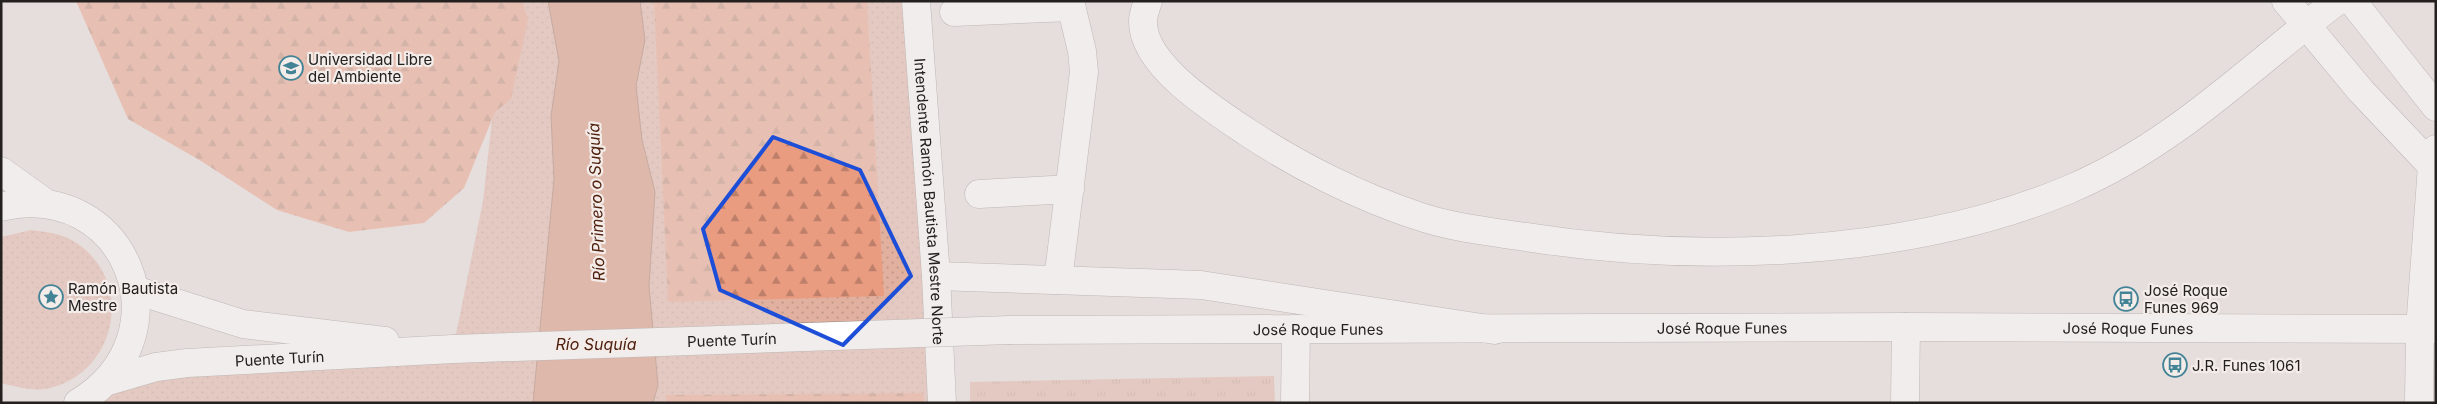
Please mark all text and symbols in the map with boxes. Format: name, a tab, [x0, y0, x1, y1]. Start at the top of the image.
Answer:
place label: Universidad Libre del Ambiente	[308, 50, 432, 86]
school or university icon: Universidad Libre del Ambiente	[278, 55, 304, 81]
street label: Intendente Ramón Bautista Mestre Norte	[911, 57, 949, 345]
water label: Río Primero o Suquía	[583, 122, 609, 282]
place label: Ramón Bautista Mestre	[68, 279, 178, 315]
place label: José Roque Funes 969	[2144, 281, 2228, 317]
place icon: Ramón Bautista Mestre	[38, 284, 64, 310]
bus stop icon: José Roque Funes 969	[2113, 286, 2139, 312]
street label: José Roque Funes	[1657, 318, 1787, 337]
street label: José Roque Funes	[2063, 318, 2193, 338]
street label: José Roque Funes	[1253, 319, 1383, 339]
street label: Puente Turín	[687, 328, 777, 351]
water label: Río Suquía	[556, 334, 637, 354]
street label: Puente Turín	[234, 346, 325, 370]
bus stop icon: J.R. Funes 1061	[2162, 352, 2188, 378]
place label: J.R. Funes 1061	[2192, 356, 2301, 375]

